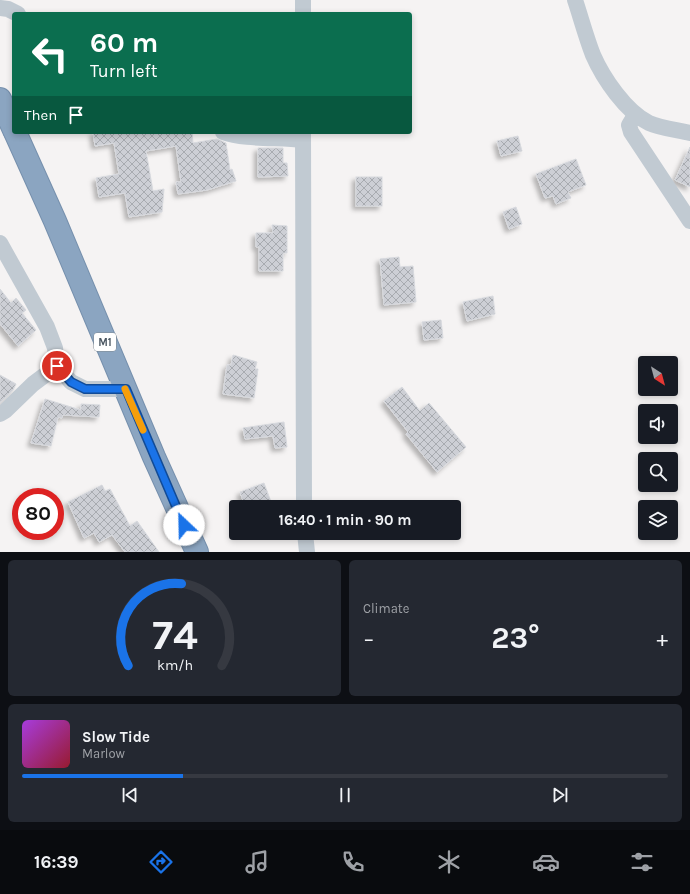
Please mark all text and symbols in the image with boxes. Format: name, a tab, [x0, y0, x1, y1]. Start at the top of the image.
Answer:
text: 60 m	[90, 26, 158, 59]
icon: left	[24, 28, 76, 80]
text: Turn left	[90, 60, 158, 82]
icon: arrive	[65, 104, 87, 126]
text: Then	[24, 106, 57, 124]
road number: M1	[94, 333, 116, 351]
pin	[40, 349, 74, 383]
icon: arrive	[46, 355, 68, 377]
north arrow	[638, 356, 678, 396]
map controls	[638, 356, 678, 540]
button: sound	[638, 404, 678, 444]
button: search	[638, 452, 678, 492]
speed limit sign: 80	[12, 488, 64, 540]
button: layers	[638, 500, 678, 540]
position arrow	[163, 504, 205, 546]
text: 16:40 · 1 min · 90 m	[279, 511, 411, 529]
text: Climate	[363, 601, 409, 616]
text: 74	[152, 611, 197, 659]
text: 23°	[491, 620, 540, 656]
text: −	[363, 626, 375, 652]
text: +	[656, 626, 668, 652]
text: km/h	[156, 657, 193, 674]
text: Slow Tide	[82, 728, 150, 746]
text: Marlow	[82, 746, 125, 761]
icon: previous	[119, 784, 141, 806]
icon: pause	[334, 784, 356, 806]
icon: next	[549, 784, 571, 806]
icon: directions	[147, 848, 175, 876]
icon: music	[243, 848, 271, 876]
icon: phone	[339, 848, 367, 876]
icon: climate	[435, 848, 463, 876]
icon: car	[532, 848, 560, 876]
icon: filters	[628, 848, 656, 876]
text: 16:39	[34, 851, 78, 873]

